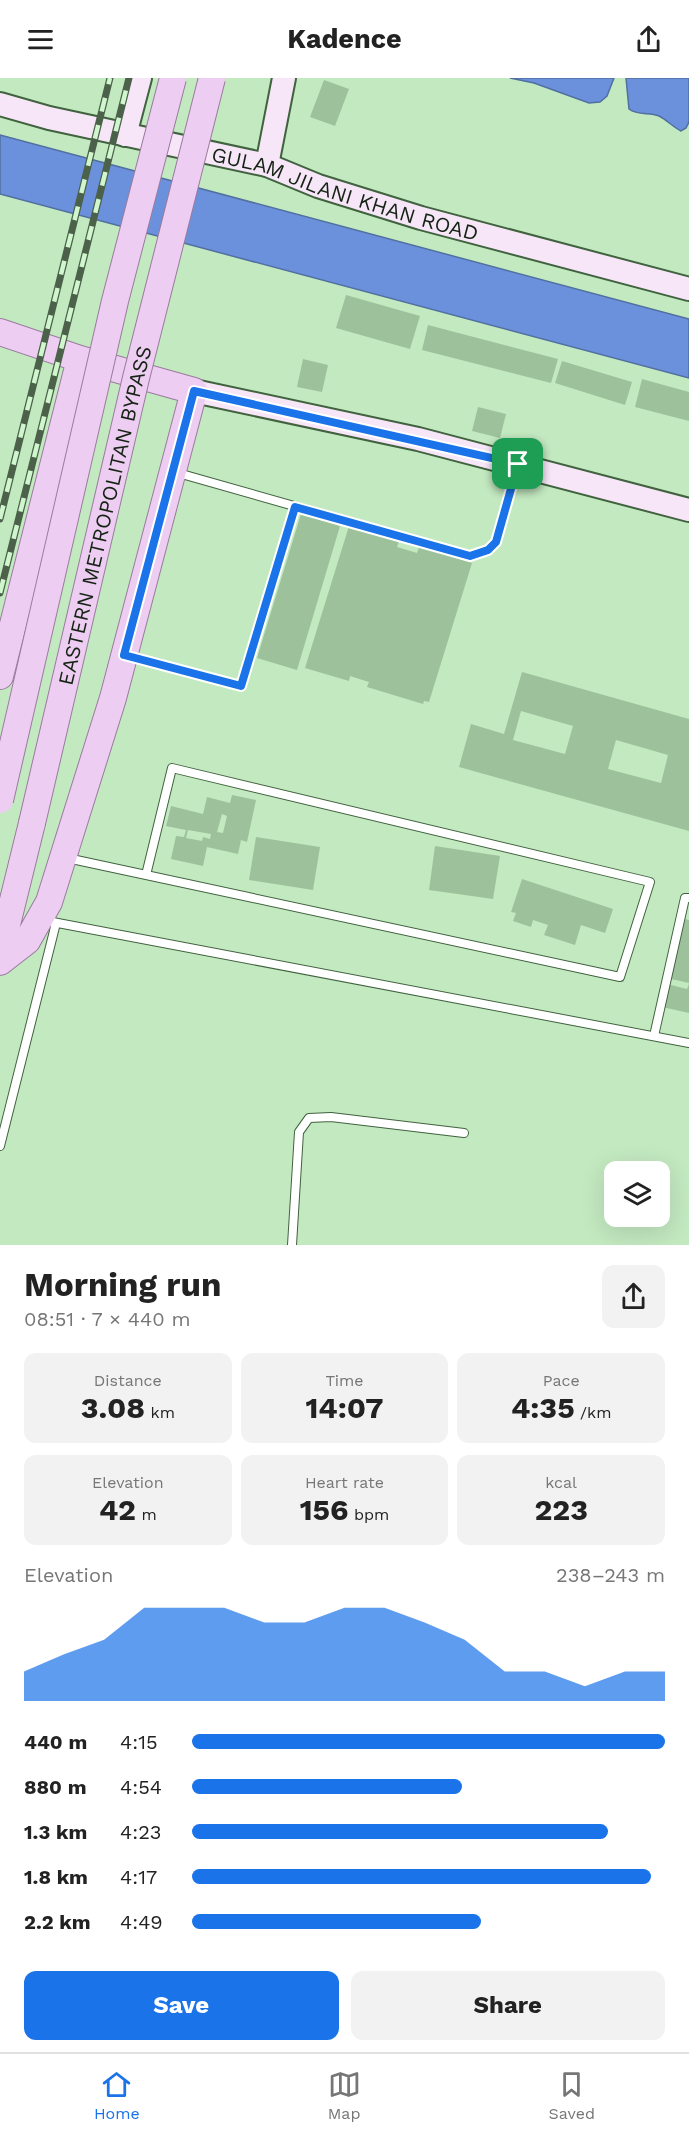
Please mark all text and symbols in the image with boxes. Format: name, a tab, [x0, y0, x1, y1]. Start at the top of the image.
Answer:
icon: menu	[24, 23, 57, 56]
text: Kadence	[287, 23, 402, 55]
icon: share	[632, 23, 665, 56]
street label: GULAM JILANI KHAN ROAD	[210, 141, 481, 245]
street label: EASTERN METROPOLITAN BYPASS	[52, 343, 156, 688]
pin	[492, 438, 543, 489]
icon: arrive	[501, 447, 534, 480]
map controls	[604, 1161, 670, 1227]
button: layers	[604, 1161, 670, 1227]
text: Morning run	[24, 1265, 221, 1304]
button: share	[602, 1265, 665, 1328]
text: 08:51 · 7 × 440 m	[24, 1307, 191, 1331]
text: Distance	[94, 1371, 162, 1390]
text: Time	[325, 1371, 364, 1390]
text: Pace	[543, 1371, 580, 1390]
text: 3.08	[81, 1390, 145, 1425]
text: 14:07	[305, 1390, 384, 1425]
text: 4:35	[511, 1390, 575, 1425]
text: km	[145, 1403, 175, 1422]
text: /km	[575, 1403, 611, 1422]
text: Elevation	[92, 1473, 164, 1492]
text: Heart rate	[305, 1473, 384, 1492]
text: kcal	[545, 1473, 577, 1492]
text: 42	[99, 1492, 136, 1527]
text: 156	[300, 1492, 349, 1527]
text: 223	[534, 1492, 588, 1527]
text: m	[136, 1505, 157, 1524]
text: bpm	[349, 1505, 389, 1524]
text: Elevation	[24, 1563, 113, 1587]
text: 238–243 m	[556, 1563, 665, 1587]
text: 440 m	[24, 1730, 87, 1754]
text: 4:15	[120, 1730, 158, 1754]
text: 880 m	[24, 1775, 87, 1799]
text: 4:54	[120, 1775, 162, 1799]
text: 1.3 km	[24, 1820, 87, 1844]
text: 4:23	[120, 1820, 161, 1844]
text: 1.8 km	[24, 1865, 88, 1889]
text: 4:17	[120, 1865, 157, 1889]
text: 2.2 km	[24, 1910, 91, 1934]
text: 4:49	[120, 1910, 163, 1934]
button: Save	[24, 1971, 339, 2040]
button: Share	[351, 1971, 665, 2040]
tab: Home	[94, 2068, 140, 2123]
tab: Map	[328, 2068, 361, 2123]
tab: Saved	[549, 2068, 595, 2123]

